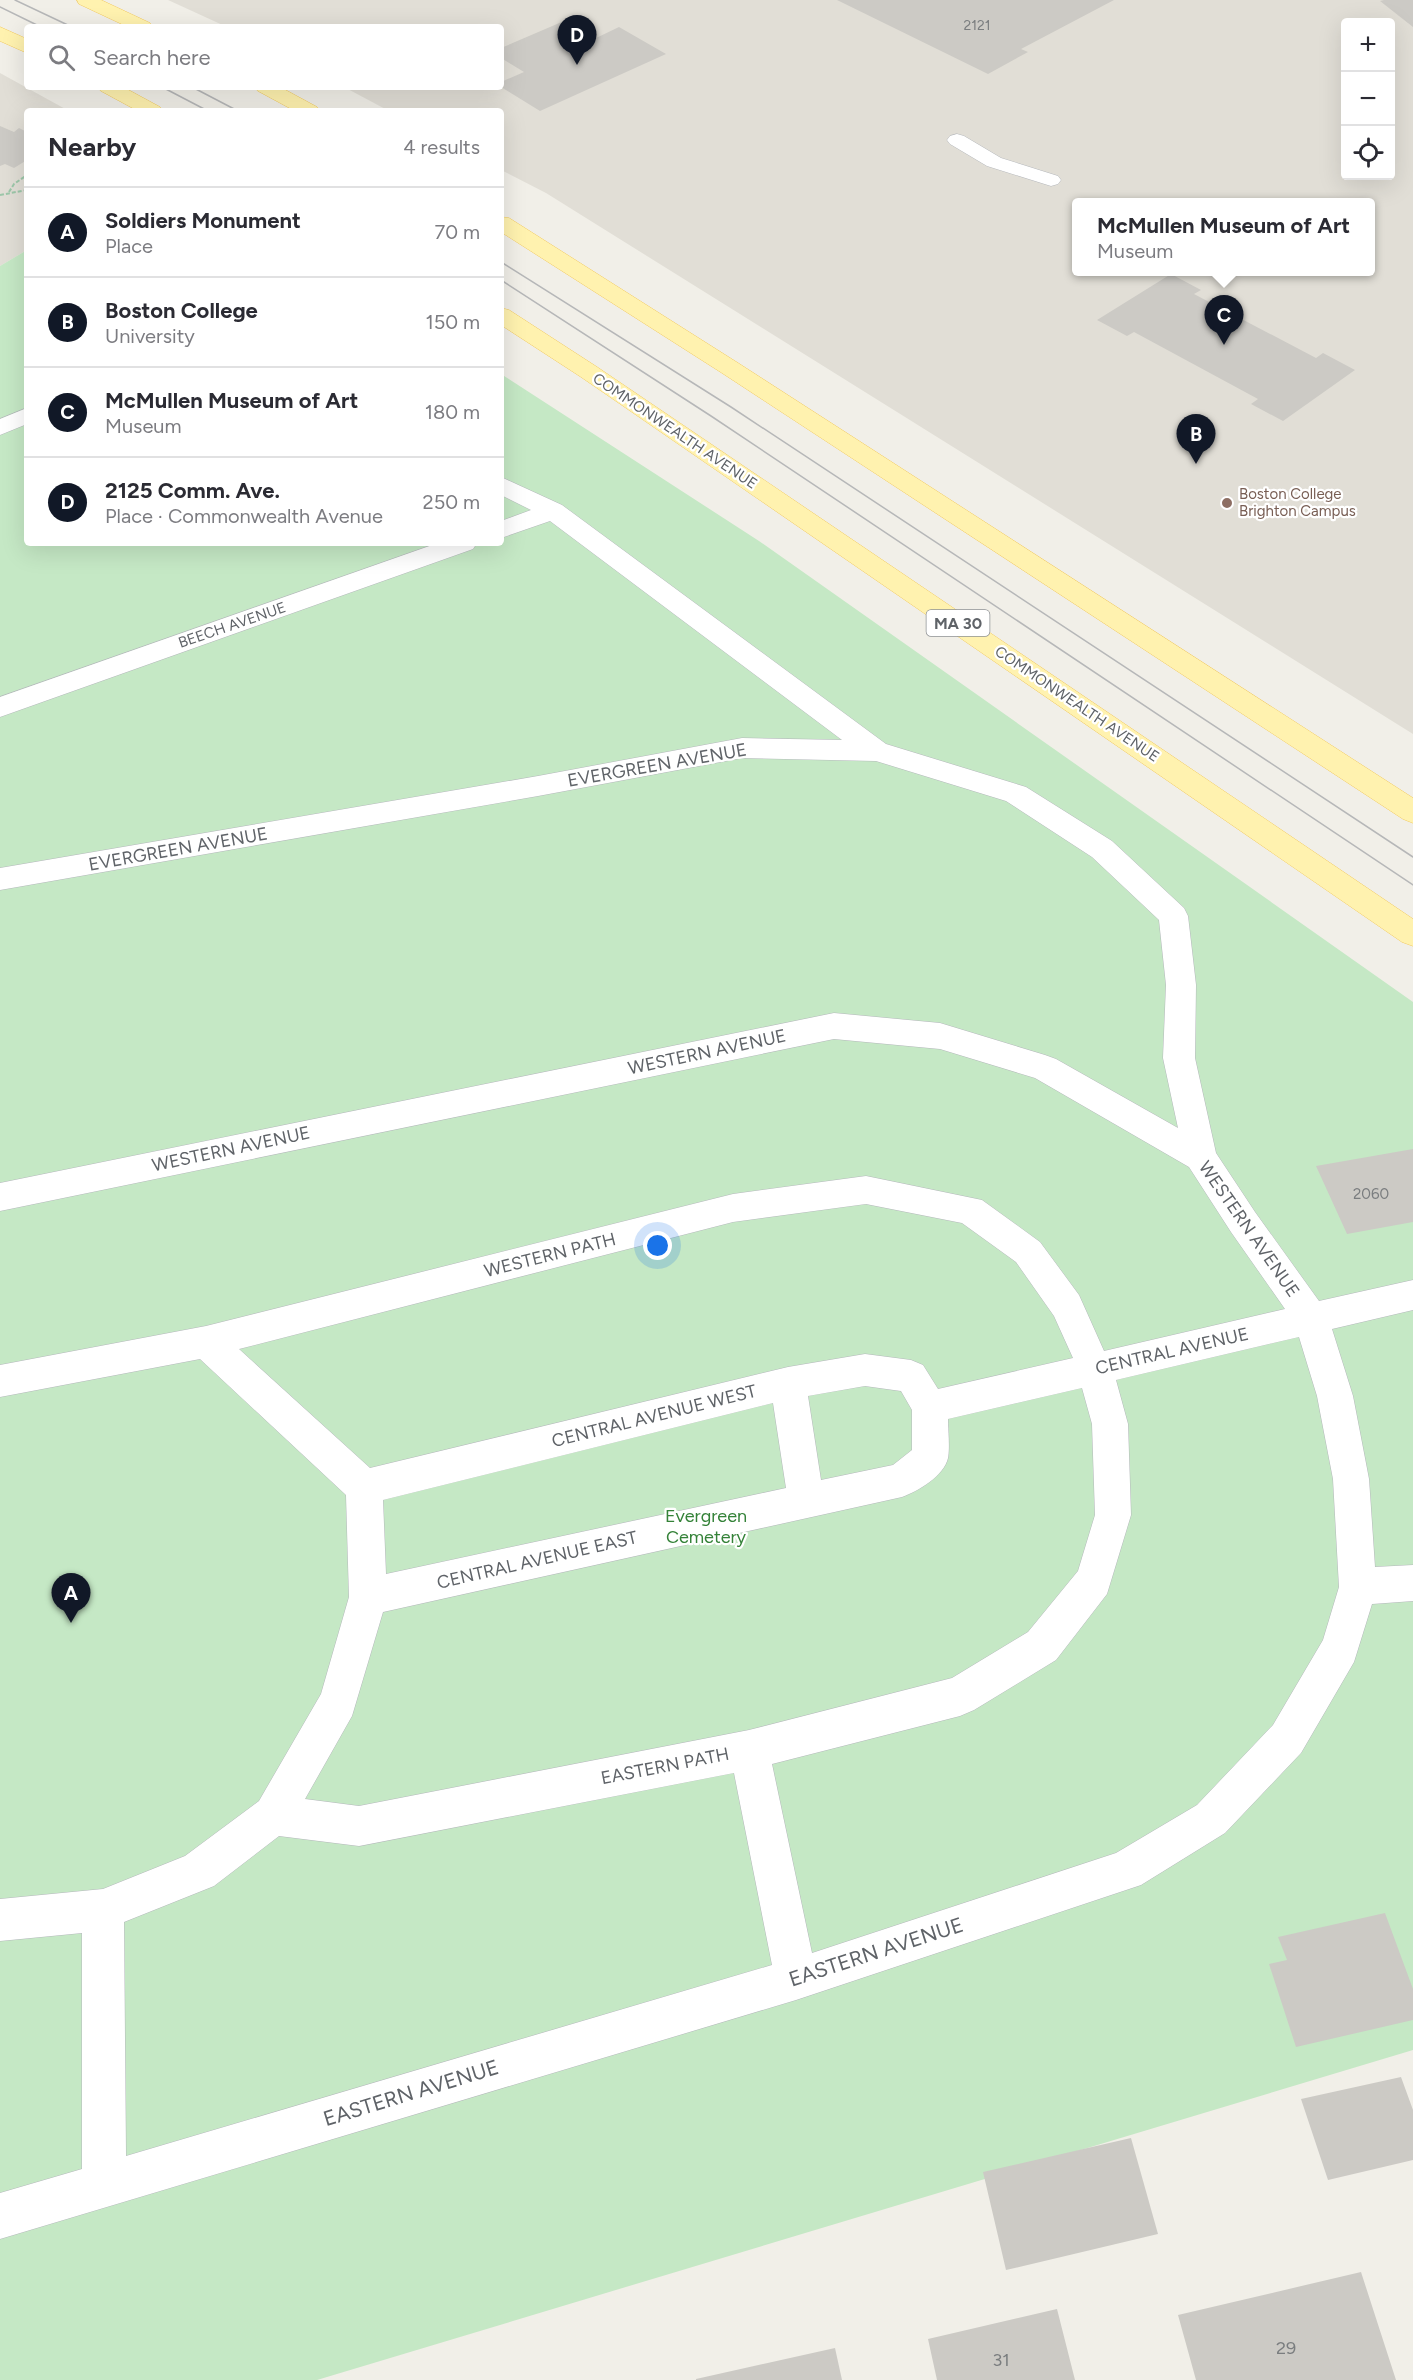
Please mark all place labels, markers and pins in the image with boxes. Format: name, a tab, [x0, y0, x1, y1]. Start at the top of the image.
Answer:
pin: D	[558, 16, 596, 65]
pin: C	[1204, 296, 1244, 345]
pin: B	[1176, 414, 1216, 464]
place label: Boston College Brighton Campus	[1239, 485, 1356, 520]
marker: Boston College Brighton Campus	[1220, 496, 1234, 510]
pin: A	[52, 1574, 90, 1623]

